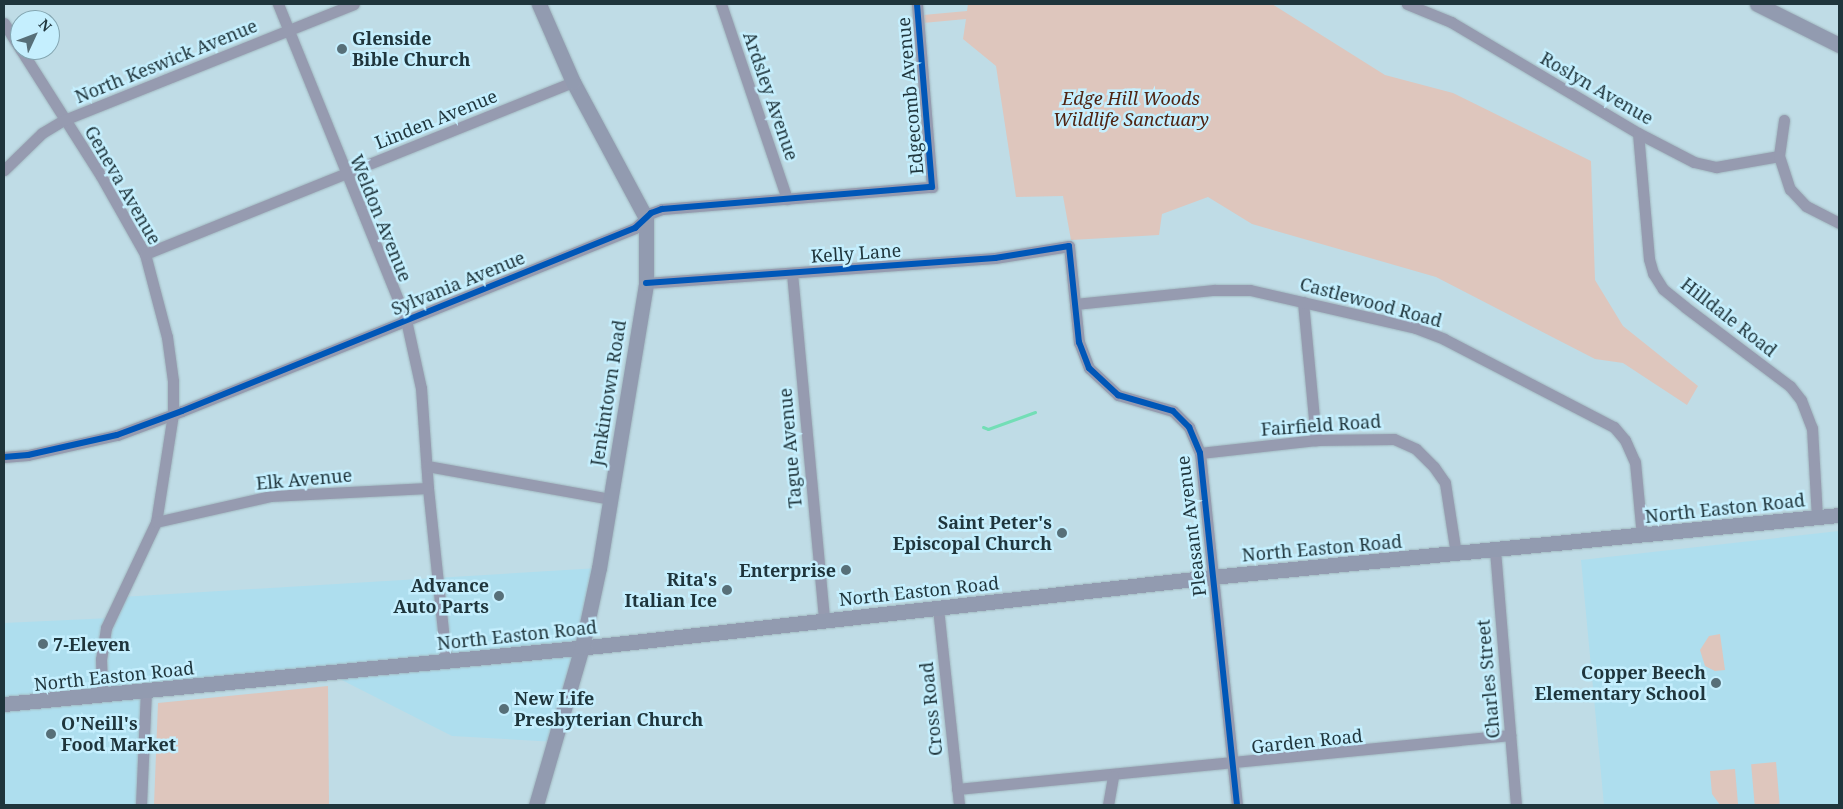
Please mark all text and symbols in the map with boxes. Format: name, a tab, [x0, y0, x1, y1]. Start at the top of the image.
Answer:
north arrow	[10, 10, 60, 60]
text: N	[35, 15, 56, 36]
street label: North Keswick Avenue	[72, 15, 260, 107]
street label: Edgecomb Avenue	[892, 16, 928, 176]
place label: Glenside Bible Church	[352, 28, 470, 70]
street label: Ardsley Avenue	[739, 29, 803, 163]
marker: Glenside Bible Church	[336, 43, 348, 55]
street label: Roslyn Avenue	[1537, 47, 1657, 129]
street label: Linden Avenue	[372, 85, 500, 153]
park label: Edge Hill Woods Wildlife Sanctuary	[1053, 88, 1209, 130]
street label: Geneva Avenue	[80, 122, 166, 248]
street label: Weldon Avenue	[346, 151, 416, 285]
street label: Kelly Lane	[810, 239, 902, 267]
street label: Sylvania Avenue	[388, 246, 528, 320]
street label: Castlewood Road	[1298, 273, 1444, 331]
street label: Hilldale Road	[1677, 273, 1781, 361]
street label: Jenkintown Road	[586, 318, 630, 468]
street label: Tague Avenue	[774, 387, 806, 509]
street label: Fairfield Road	[1260, 410, 1382, 440]
street label: Pleasant Avenue	[1172, 454, 1210, 598]
street label: Elk Avenue	[255, 464, 353, 494]
street label: North Easton Road	[1644, 489, 1806, 527]
place label: Saint Peter's Episcopal Church	[893, 512, 1052, 554]
marker: Saint Peter's Episcopal Church	[1056, 527, 1068, 539]
street label: North Easton Road	[1241, 530, 1403, 566]
place label: Enterprise	[739, 559, 836, 581]
marker: Enterprise	[840, 564, 852, 576]
place label: Rita's Italian Ice	[625, 569, 717, 612]
street label: North Easton Road	[838, 572, 1000, 610]
place label: Advance Auto Parts	[393, 575, 489, 618]
marker: Rita's Italian Ice	[721, 584, 733, 596]
marker: Advance Auto Parts	[493, 590, 505, 602]
street label: North Easton Road	[436, 616, 598, 654]
street label: Charles Street	[1472, 619, 1504, 739]
place label: 7-Eleven	[53, 633, 130, 655]
marker: 7-Eleven	[37, 638, 49, 650]
street label: North Easton Road	[33, 657, 195, 695]
street label: Cross Road	[915, 661, 947, 757]
place label: Copper Beech Elementary School	[1535, 662, 1706, 704]
marker: Copper Beech Elementary School	[1710, 677, 1722, 689]
place label: New Life Presbyterian Church	[514, 688, 703, 731]
marker: New Life Presbyterian Church	[498, 703, 510, 715]
place label: O'Neill's Food Market	[61, 713, 176, 756]
street label: Garden Road	[1250, 724, 1364, 758]
marker: O'Neill's Food Market	[45, 728, 57, 740]

